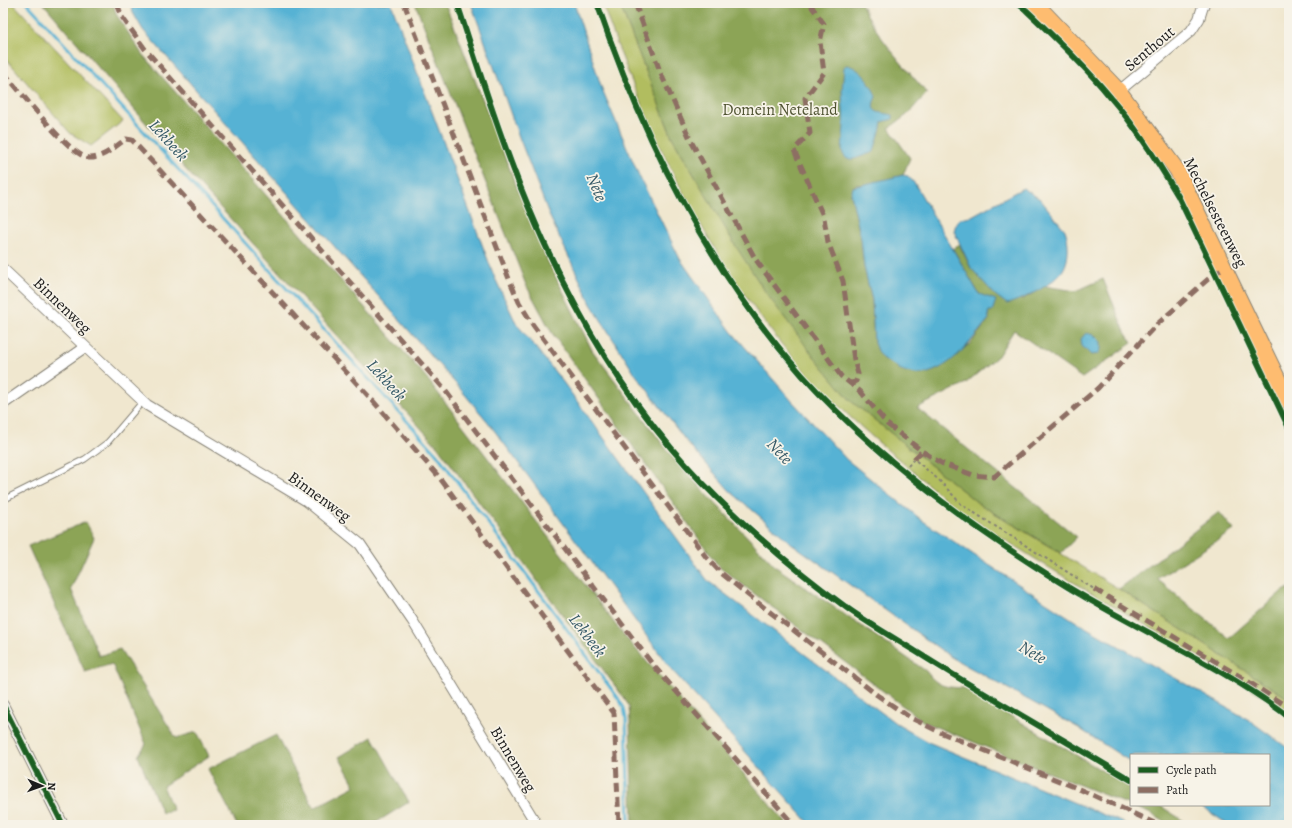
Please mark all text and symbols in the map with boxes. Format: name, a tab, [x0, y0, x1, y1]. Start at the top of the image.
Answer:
street label: Senthout	[1120, 21, 1180, 76]
park label: Domein Neteland	[722, 99, 838, 121]
water label: Lekbeek	[144, 114, 194, 167]
street label: Mechelsesteenweg	[1178, 154, 1252, 271]
water label: Nete	[581, 170, 612, 205]
street label: Binnenweg	[28, 272, 96, 339]
water label: Lekbeek	[362, 354, 412, 407]
water label: Nete	[762, 433, 798, 470]
street label: Binnenweg	[283, 466, 355, 527]
water label: Lekbeek	[564, 609, 612, 662]
water label: Nete	[1015, 635, 1051, 670]
street label: Binnenweg	[485, 723, 541, 797]
legend	[1130, 754, 1270, 806]
text: Cycle path	[1166, 762, 1217, 778]
north arrow	[22, 766, 62, 806]
text: N	[44, 782, 59, 791]
text: Path	[1166, 782, 1189, 798]

